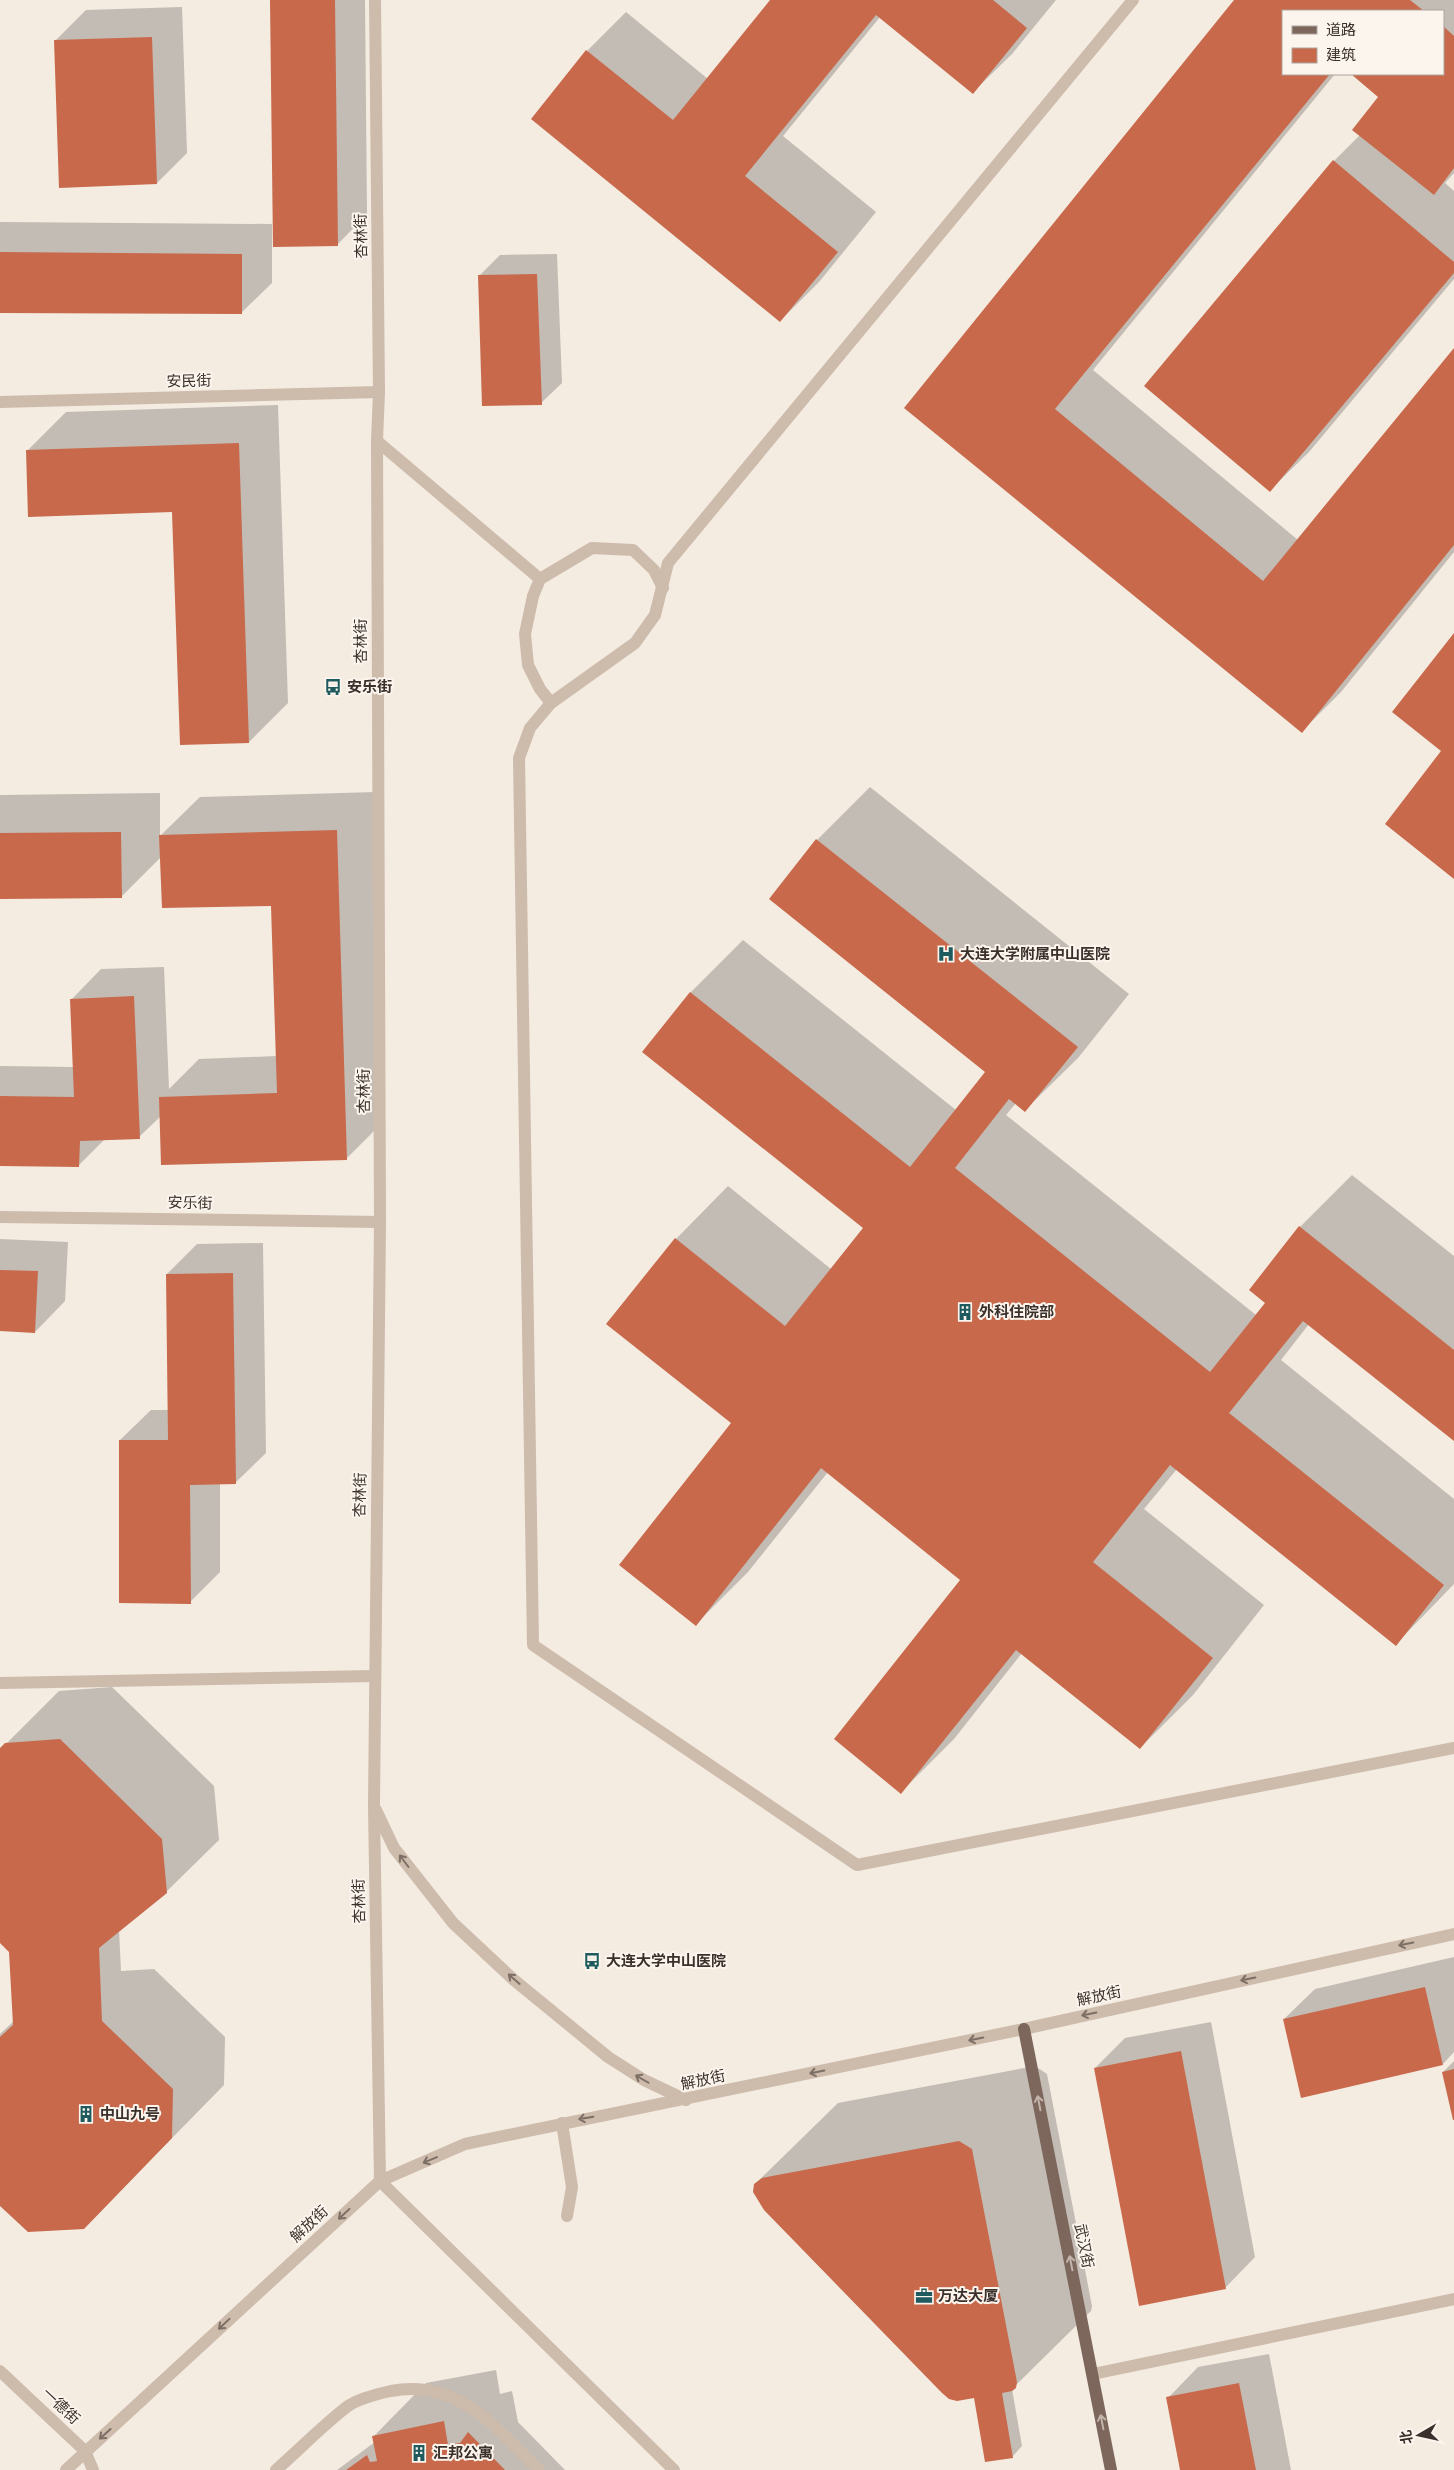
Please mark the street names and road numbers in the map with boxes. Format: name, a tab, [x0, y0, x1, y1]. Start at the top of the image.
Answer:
street label: 杏林街	[352, 213, 369, 259]
street label: 安民街	[166, 372, 212, 389]
street label: 杏林街	[352, 618, 369, 664]
street label: 杏林街	[355, 1068, 372, 1114]
street label: 安乐街	[167, 1194, 213, 1211]
street label: 杏林街	[351, 1472, 368, 1518]
street label: 杏林街	[350, 1878, 367, 1924]
street label: 解放街	[1075, 1983, 1123, 2009]
street label: 解放街	[679, 2067, 727, 2093]
street label: 解放街	[286, 2202, 331, 2245]
street label: 武汉街	[1072, 2222, 1097, 2270]
street label: 一德街	[39, 2384, 84, 2427]

